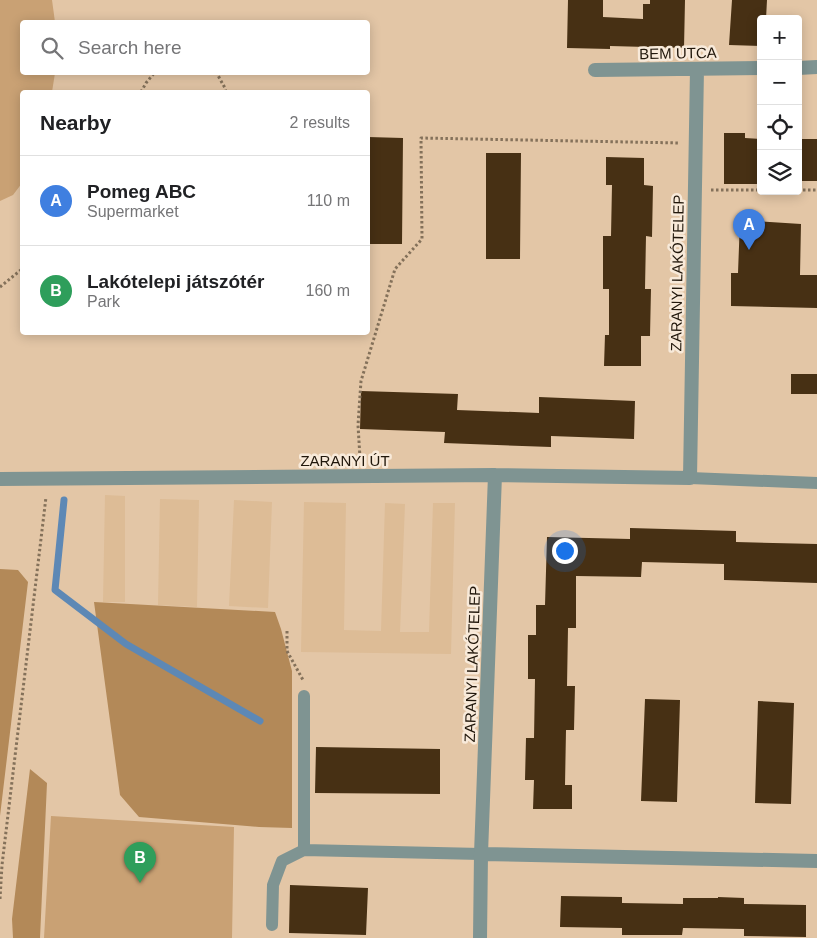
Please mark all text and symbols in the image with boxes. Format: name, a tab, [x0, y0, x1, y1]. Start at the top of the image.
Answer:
map controls	[757, 15, 802, 195]
button: +	[757, 15, 802, 60]
search box	[20, 20, 370, 75]
icon: search	[38, 34, 66, 62]
text: Search here	[78, 37, 182, 58]
street label: BEM UTCA	[639, 44, 717, 62]
button: −	[757, 60, 802, 105]
button: locate	[757, 105, 802, 150]
text: Nearby	[40, 111, 111, 134]
text: 2 results	[290, 114, 350, 131]
button: layers	[757, 150, 802, 195]
text: Pomeg ABC	[87, 181, 196, 202]
text: A	[50, 192, 62, 209]
text: 110 m	[307, 192, 350, 209]
street label: ZARANYI LAKÓTELEP	[667, 195, 687, 351]
text: Supermarket	[87, 203, 179, 220]
pin: A	[733, 209, 765, 250]
text: Lakótelepi játszótér	[87, 271, 264, 292]
text: B	[50, 282, 62, 299]
text: 160 m	[306, 282, 350, 299]
text: Park	[87, 293, 120, 310]
street label: ZARANYI ÚT	[300, 452, 390, 469]
your location	[552, 538, 578, 564]
street label: ZARANYI LAKÓTELEP	[461, 585, 483, 743]
pin: B	[124, 842, 156, 883]

